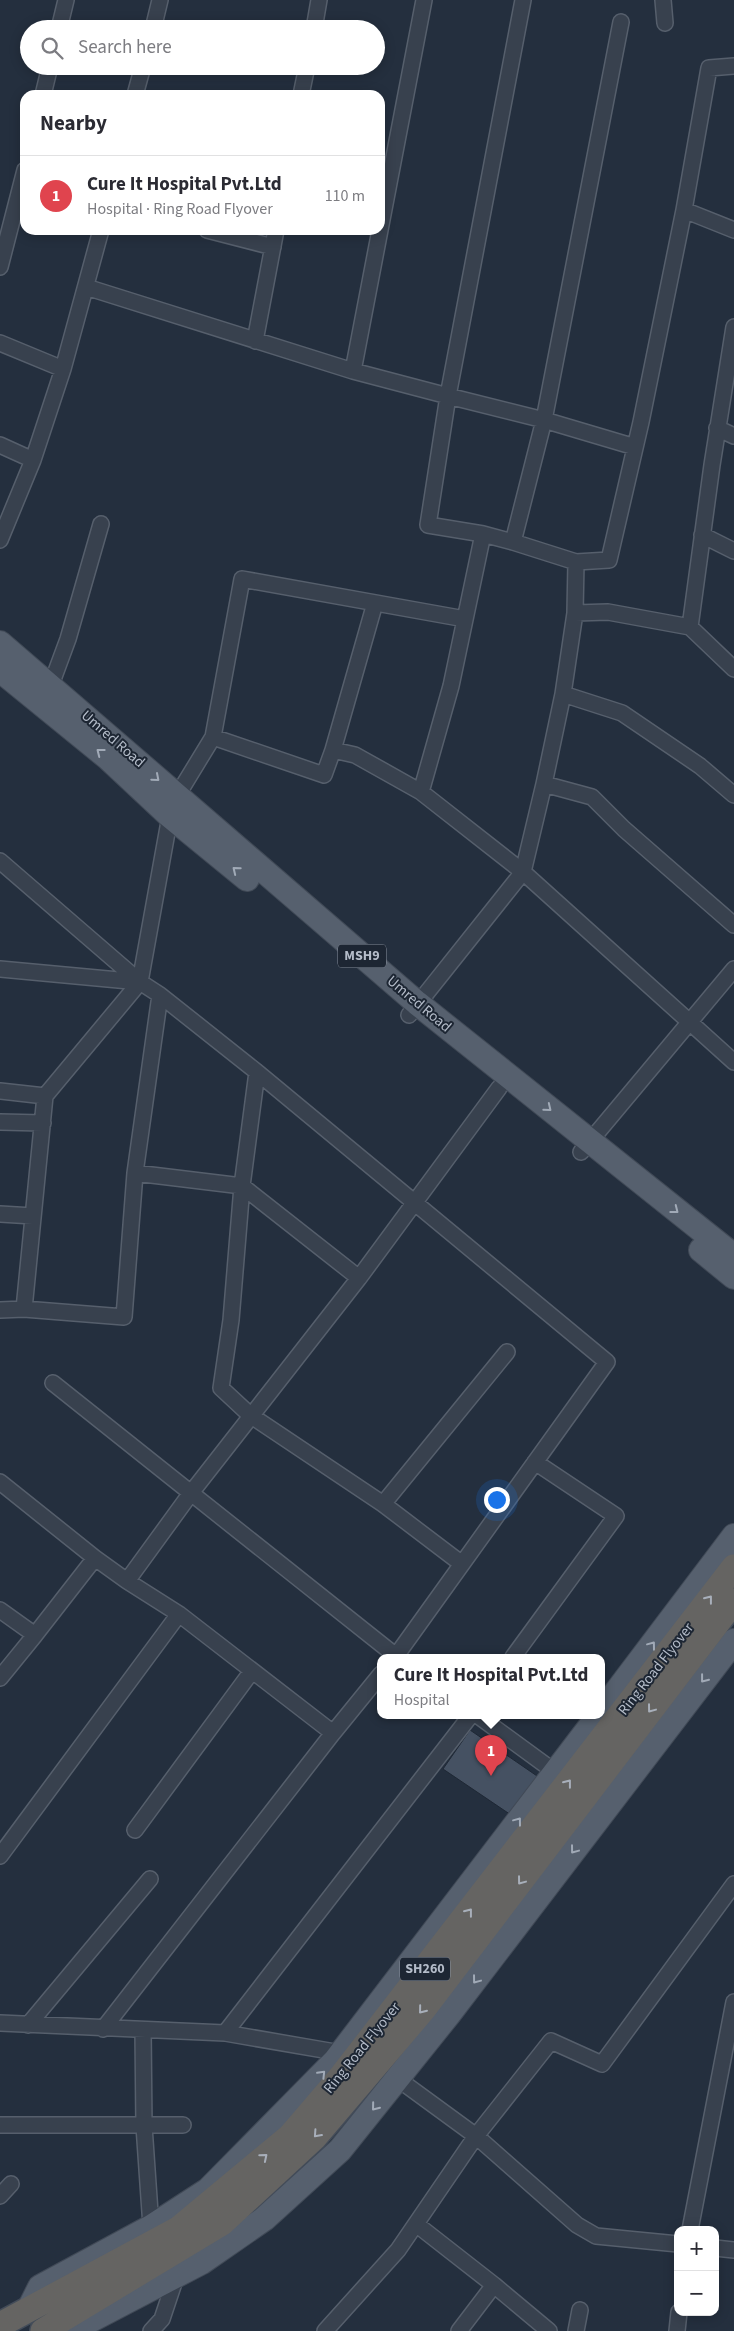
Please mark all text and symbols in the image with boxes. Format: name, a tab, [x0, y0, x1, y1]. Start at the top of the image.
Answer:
search box	[20, 20, 385, 75]
icon: search	[38, 34, 66, 62]
text: Search here	[78, 34, 172, 61]
text: Nearby	[40, 108, 107, 138]
text: Cure It Hospital Pvt.Ltd	[87, 171, 282, 198]
text: 1	[52, 185, 60, 207]
text: 110 m	[325, 185, 365, 207]
text: Hospital · Ring Road Flyover	[87, 198, 273, 220]
street label: Umred Road	[77, 705, 149, 773]
one-way arrow	[96, 749, 106, 758]
one-way arrow	[151, 772, 160, 781]
one-way arrow	[233, 867, 242, 875]
road number: MSH9	[338, 944, 386, 968]
street label: Umred Road	[382, 971, 456, 1037]
one-way arrow	[542, 1103, 551, 1112]
one-way arrow	[669, 1204, 678, 1212]
your location	[484, 1487, 510, 1513]
one-way arrow	[704, 1596, 712, 1605]
street label: Ring Road Flyover	[613, 1618, 699, 1720]
one-way arrow	[646, 1642, 654, 1651]
popup	[377, 1654, 605, 1719]
text: Cure It Hospital Pvt.Ltd	[394, 1662, 588, 1689]
one-way arrow	[702, 1673, 710, 1682]
text: Hospital	[394, 1689, 450, 1711]
one-way arrow	[648, 1704, 657, 1713]
pin: 1	[475, 1735, 507, 1776]
one-way arrow	[562, 1780, 570, 1789]
one-way arrow	[512, 1818, 520, 1827]
one-way arrow	[571, 1844, 579, 1853]
one-way arrow	[518, 1875, 527, 1884]
one-way arrow	[463, 1909, 471, 1918]
road number: SH260	[400, 1958, 450, 1980]
one-way arrow	[473, 1974, 481, 1983]
street label: Ring Road Flyover	[319, 1997, 406, 2098]
one-way arrow	[419, 2004, 428, 2013]
one-way arrow	[316, 2071, 325, 2080]
one-way arrow	[372, 2102, 381, 2111]
one-way arrow	[314, 2128, 323, 2137]
one-way arrow	[258, 2155, 267, 2163]
map controls	[674, 2226, 719, 2316]
button: +	[674, 2226, 719, 2271]
button: −	[674, 2271, 719, 2316]

